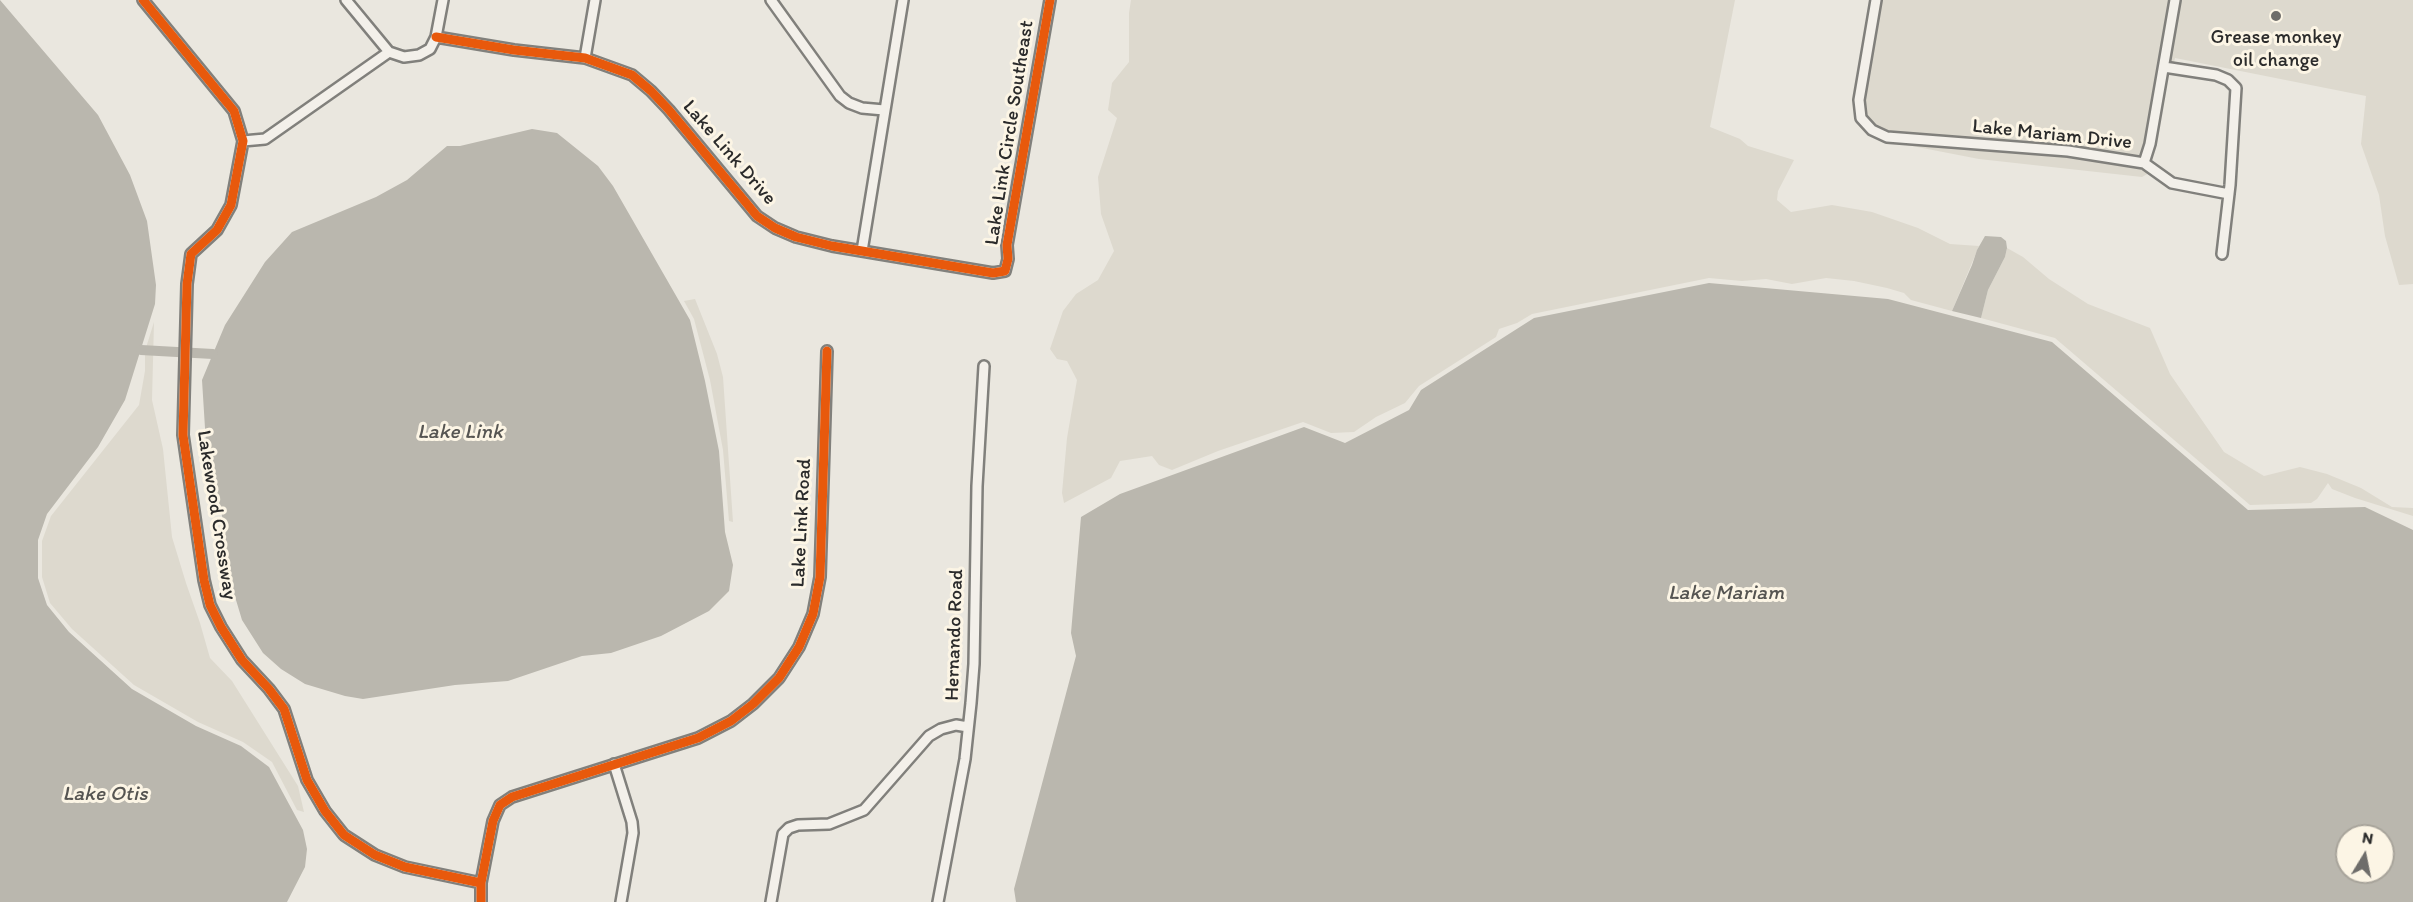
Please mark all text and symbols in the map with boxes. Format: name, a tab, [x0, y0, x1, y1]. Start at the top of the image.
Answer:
marker: Grease monkey oil change	[2269, 9, 2283, 23]
street label: Lake Link Circle Southeast	[980, 19, 1040, 247]
place label: Grease monkey oil change	[2211, 26, 2341, 73]
street label: Lake Link Drive	[677, 96, 781, 210]
street label: Lake Mariam Drive	[1971, 115, 2133, 155]
water label: Lake Link	[417, 420, 503, 446]
street label: Lakewood Crossway	[191, 428, 241, 602]
street label: Lake Link Road	[787, 458, 817, 588]
street label: Hernando Road	[941, 569, 969, 701]
water label: Lake Mariam	[1668, 581, 1784, 607]
water label: Lake Otis	[63, 782, 147, 808]
north arrow	[2335, 824, 2395, 884]
text: N	[2361, 827, 2375, 848]

